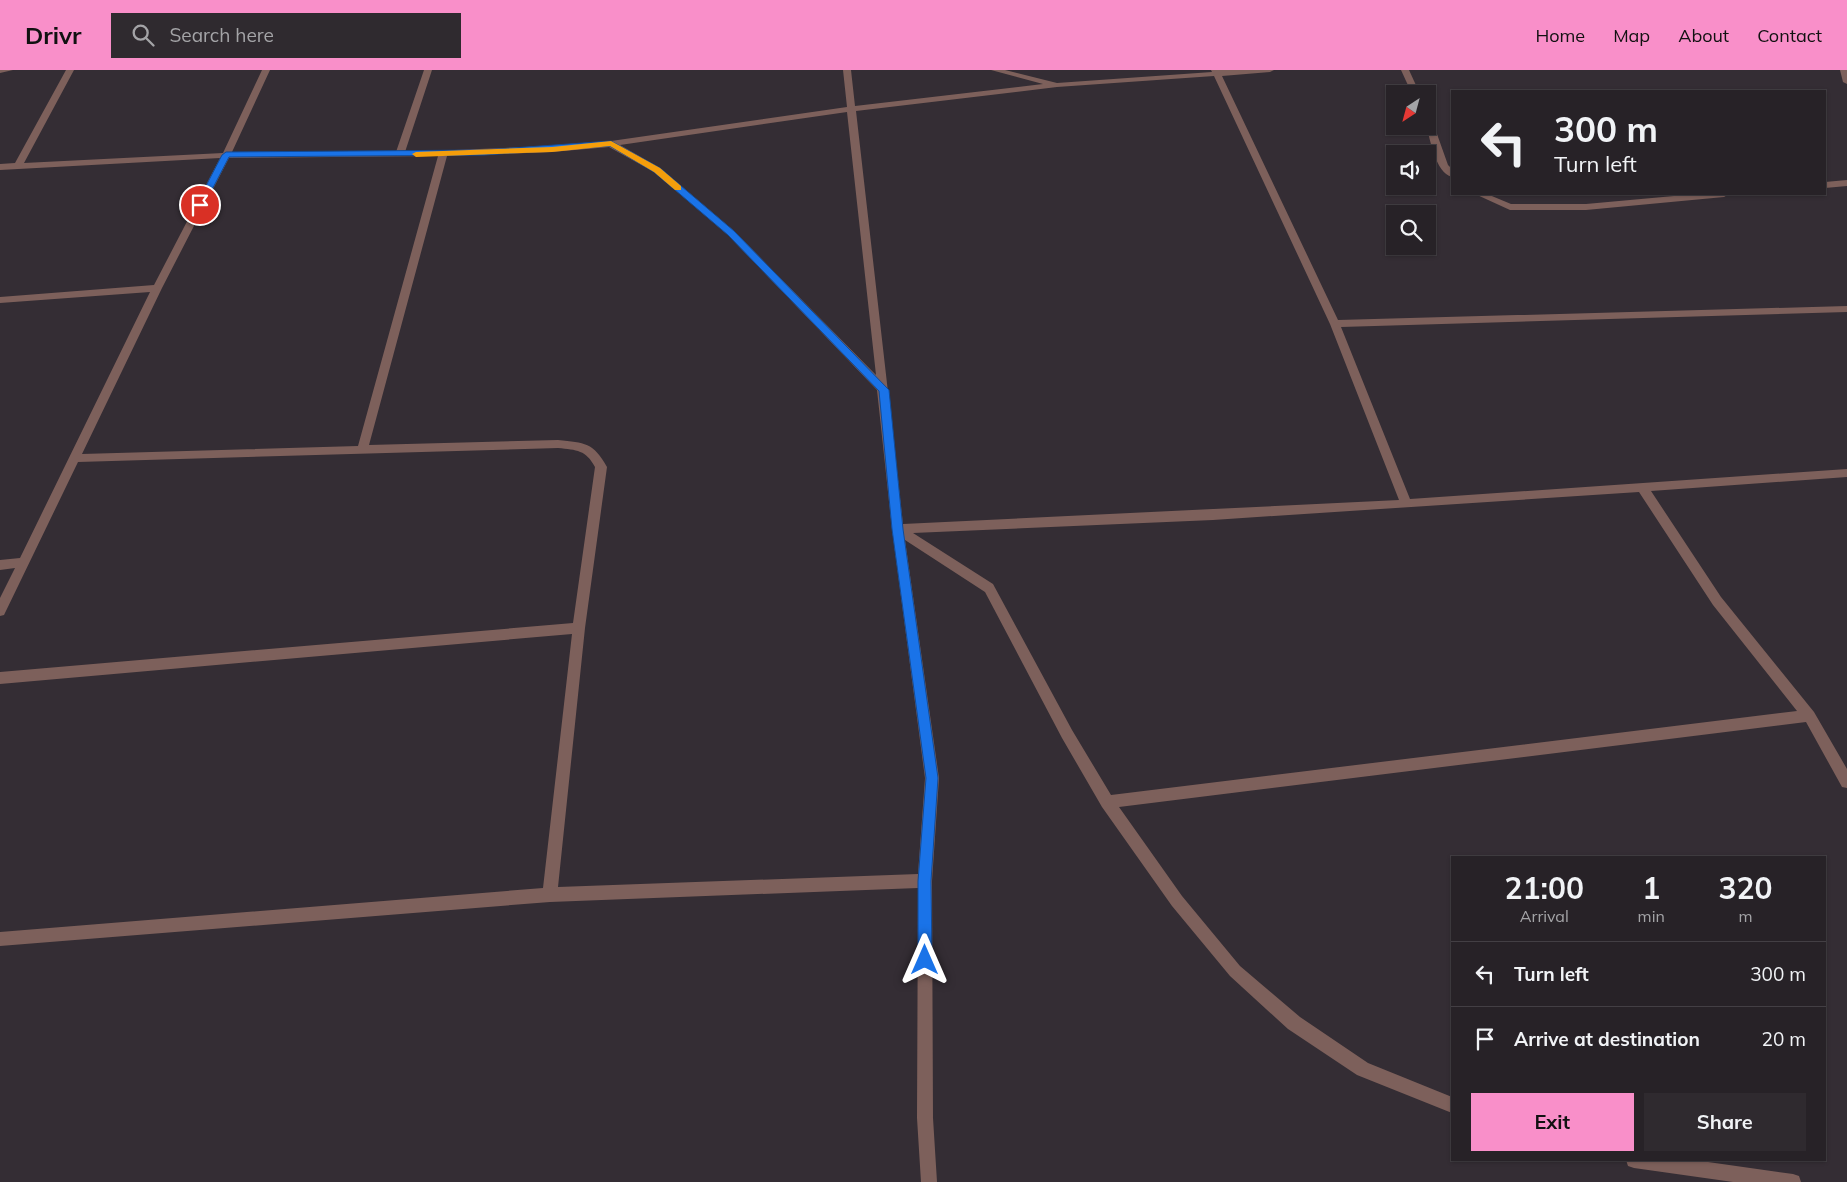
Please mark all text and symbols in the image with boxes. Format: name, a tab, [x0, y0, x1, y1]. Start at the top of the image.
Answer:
search box	[111, 13, 461, 58]
text: Drivr	[25, 20, 81, 50]
icon: search	[129, 21, 157, 49]
text: Search here	[169, 23, 274, 47]
text: Home	[1535, 24, 1585, 47]
text: Map	[1613, 24, 1650, 47]
text: About	[1678, 24, 1729, 47]
text: Contact	[1757, 24, 1822, 47]
north arrow	[1386, 85, 1436, 135]
map controls	[1386, 85, 1436, 255]
text: 300 m	[1554, 107, 1658, 151]
icon: left	[1471, 110, 1536, 175]
button: sound	[1386, 145, 1436, 195]
text: Turn left	[1554, 150, 1637, 178]
pin	[179, 184, 221, 226]
icon: arrive	[186, 191, 214, 219]
button: search	[1386, 205, 1436, 255]
text: 21:00	[1505, 869, 1584, 907]
text: 1	[1642, 869, 1660, 907]
text: 320	[1718, 869, 1772, 907]
text: Arrival	[1520, 906, 1569, 926]
text: min	[1638, 906, 1665, 926]
text: m	[1738, 906, 1752, 926]
position arrow	[898, 933, 950, 985]
icon: left	[1471, 960, 1499, 988]
text: Turn left	[1514, 962, 1589, 986]
text: 300 m	[1750, 962, 1806, 986]
icon: arrive	[1471, 1025, 1499, 1053]
text: Arrive at destination	[1514, 1027, 1700, 1051]
text: 20 m	[1762, 1027, 1806, 1051]
button: Exit	[1471, 1093, 1634, 1151]
button: Share	[1644, 1093, 1806, 1151]

